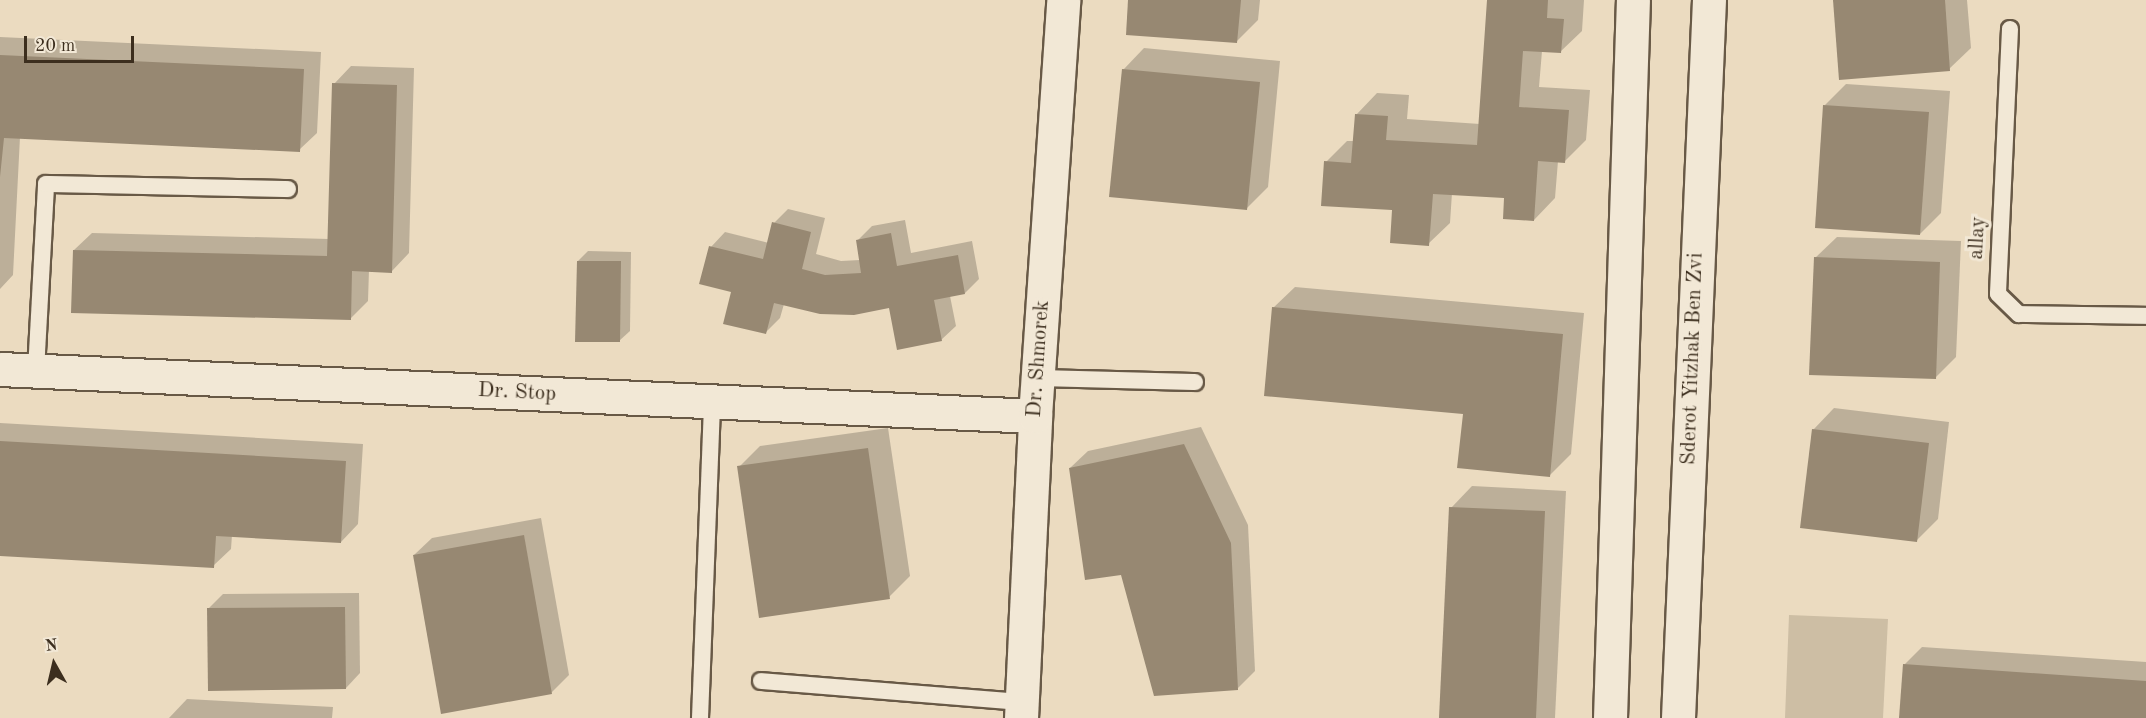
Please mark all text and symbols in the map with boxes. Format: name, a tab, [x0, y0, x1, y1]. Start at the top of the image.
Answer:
scale bar	[27, 24, 136, 62]
text: 20 m	[35, 37, 75, 55]
street label: allay	[1964, 216, 1992, 260]
street label: Sderot Yitzhak Ben Zvi	[1677, 252, 1709, 466]
street label: Dr. Shmorek	[1022, 300, 1056, 418]
street label: Dr. Stop	[477, 378, 557, 408]
north arrow	[24, 634, 84, 694]
text: N	[44, 637, 59, 655]

